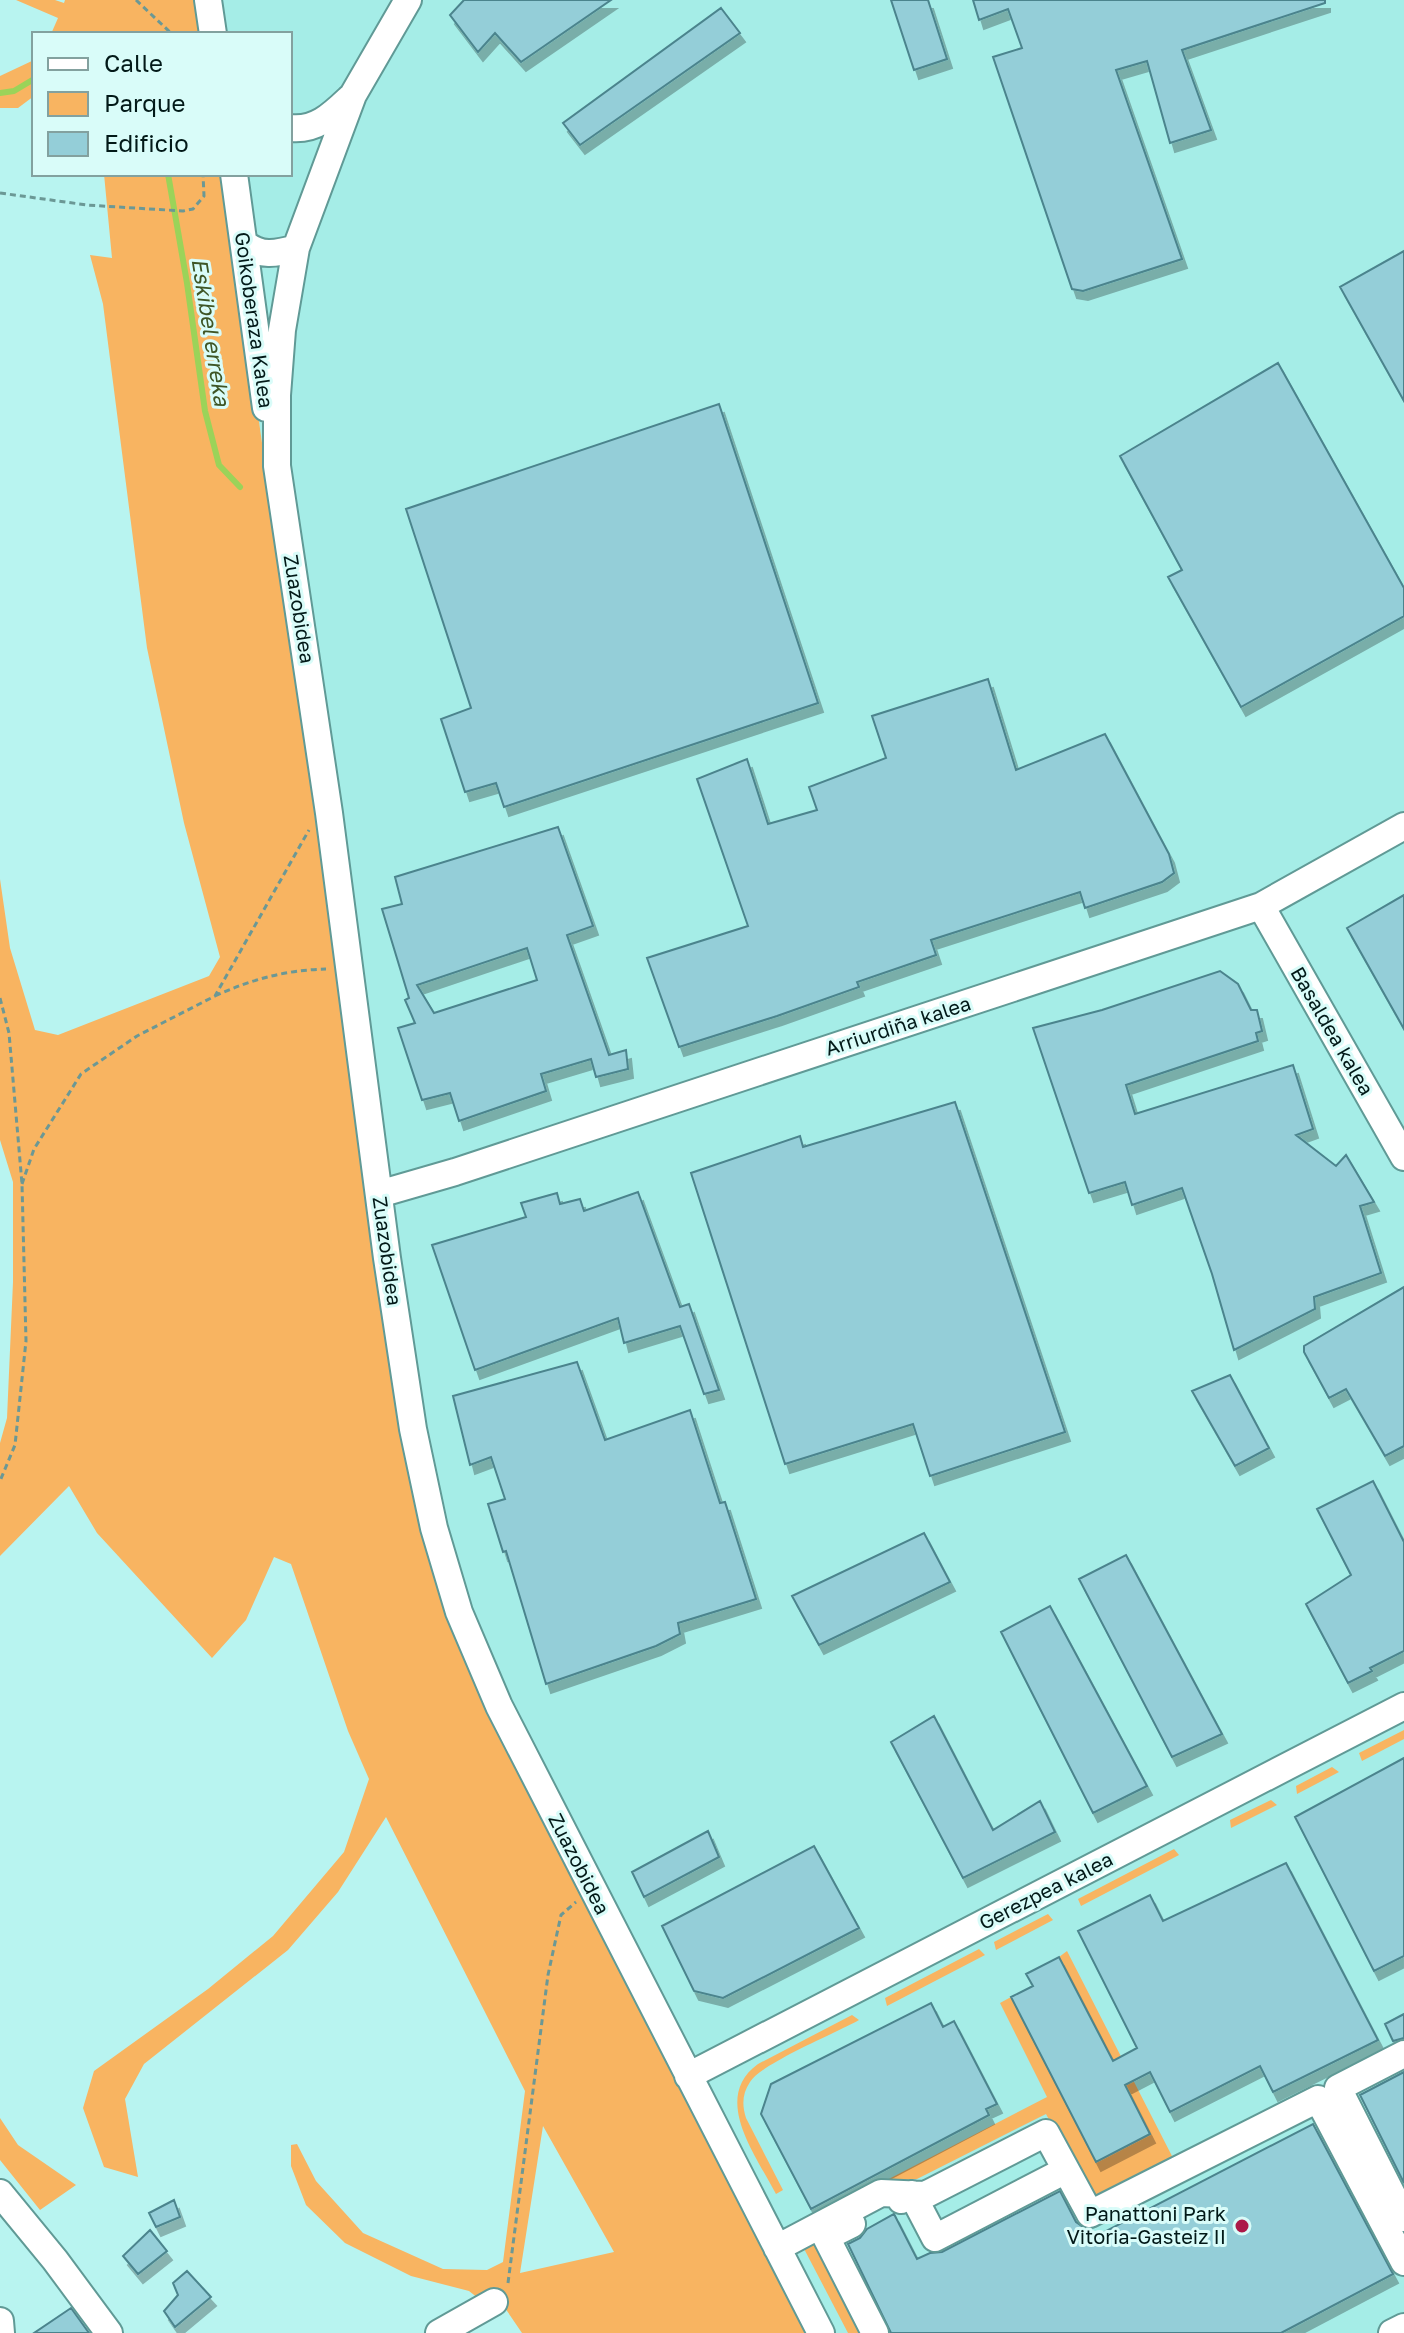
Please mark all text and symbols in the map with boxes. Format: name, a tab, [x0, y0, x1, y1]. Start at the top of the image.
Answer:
legend	[32, 32, 292, 176]
text: Calle	[104, 48, 163, 77]
text: Parque	[104, 88, 185, 117]
text: Edificio	[104, 128, 189, 157]
street label: Goikoberaza Kalea	[231, 230, 279, 410]
water label: Eskibel erreka	[186, 256, 237, 409]
street label: Zuazobidea	[280, 553, 320, 665]
street label: Basaldea kalea	[1286, 962, 1379, 1099]
street label: Arriurdiña kalea	[822, 990, 974, 1060]
street label: Zuazobidea	[368, 1195, 408, 1307]
street label: Zuazobidea	[544, 1809, 616, 1918]
street label: Gerezpea kalea	[975, 1846, 1116, 1934]
place label: Panattoni Park Vitoria-Gasteiz II	[1066, 2201, 1226, 2248]
marker: Panattoni Park Vitoria-Gasteiz II	[1233, 2217, 1251, 2235]

